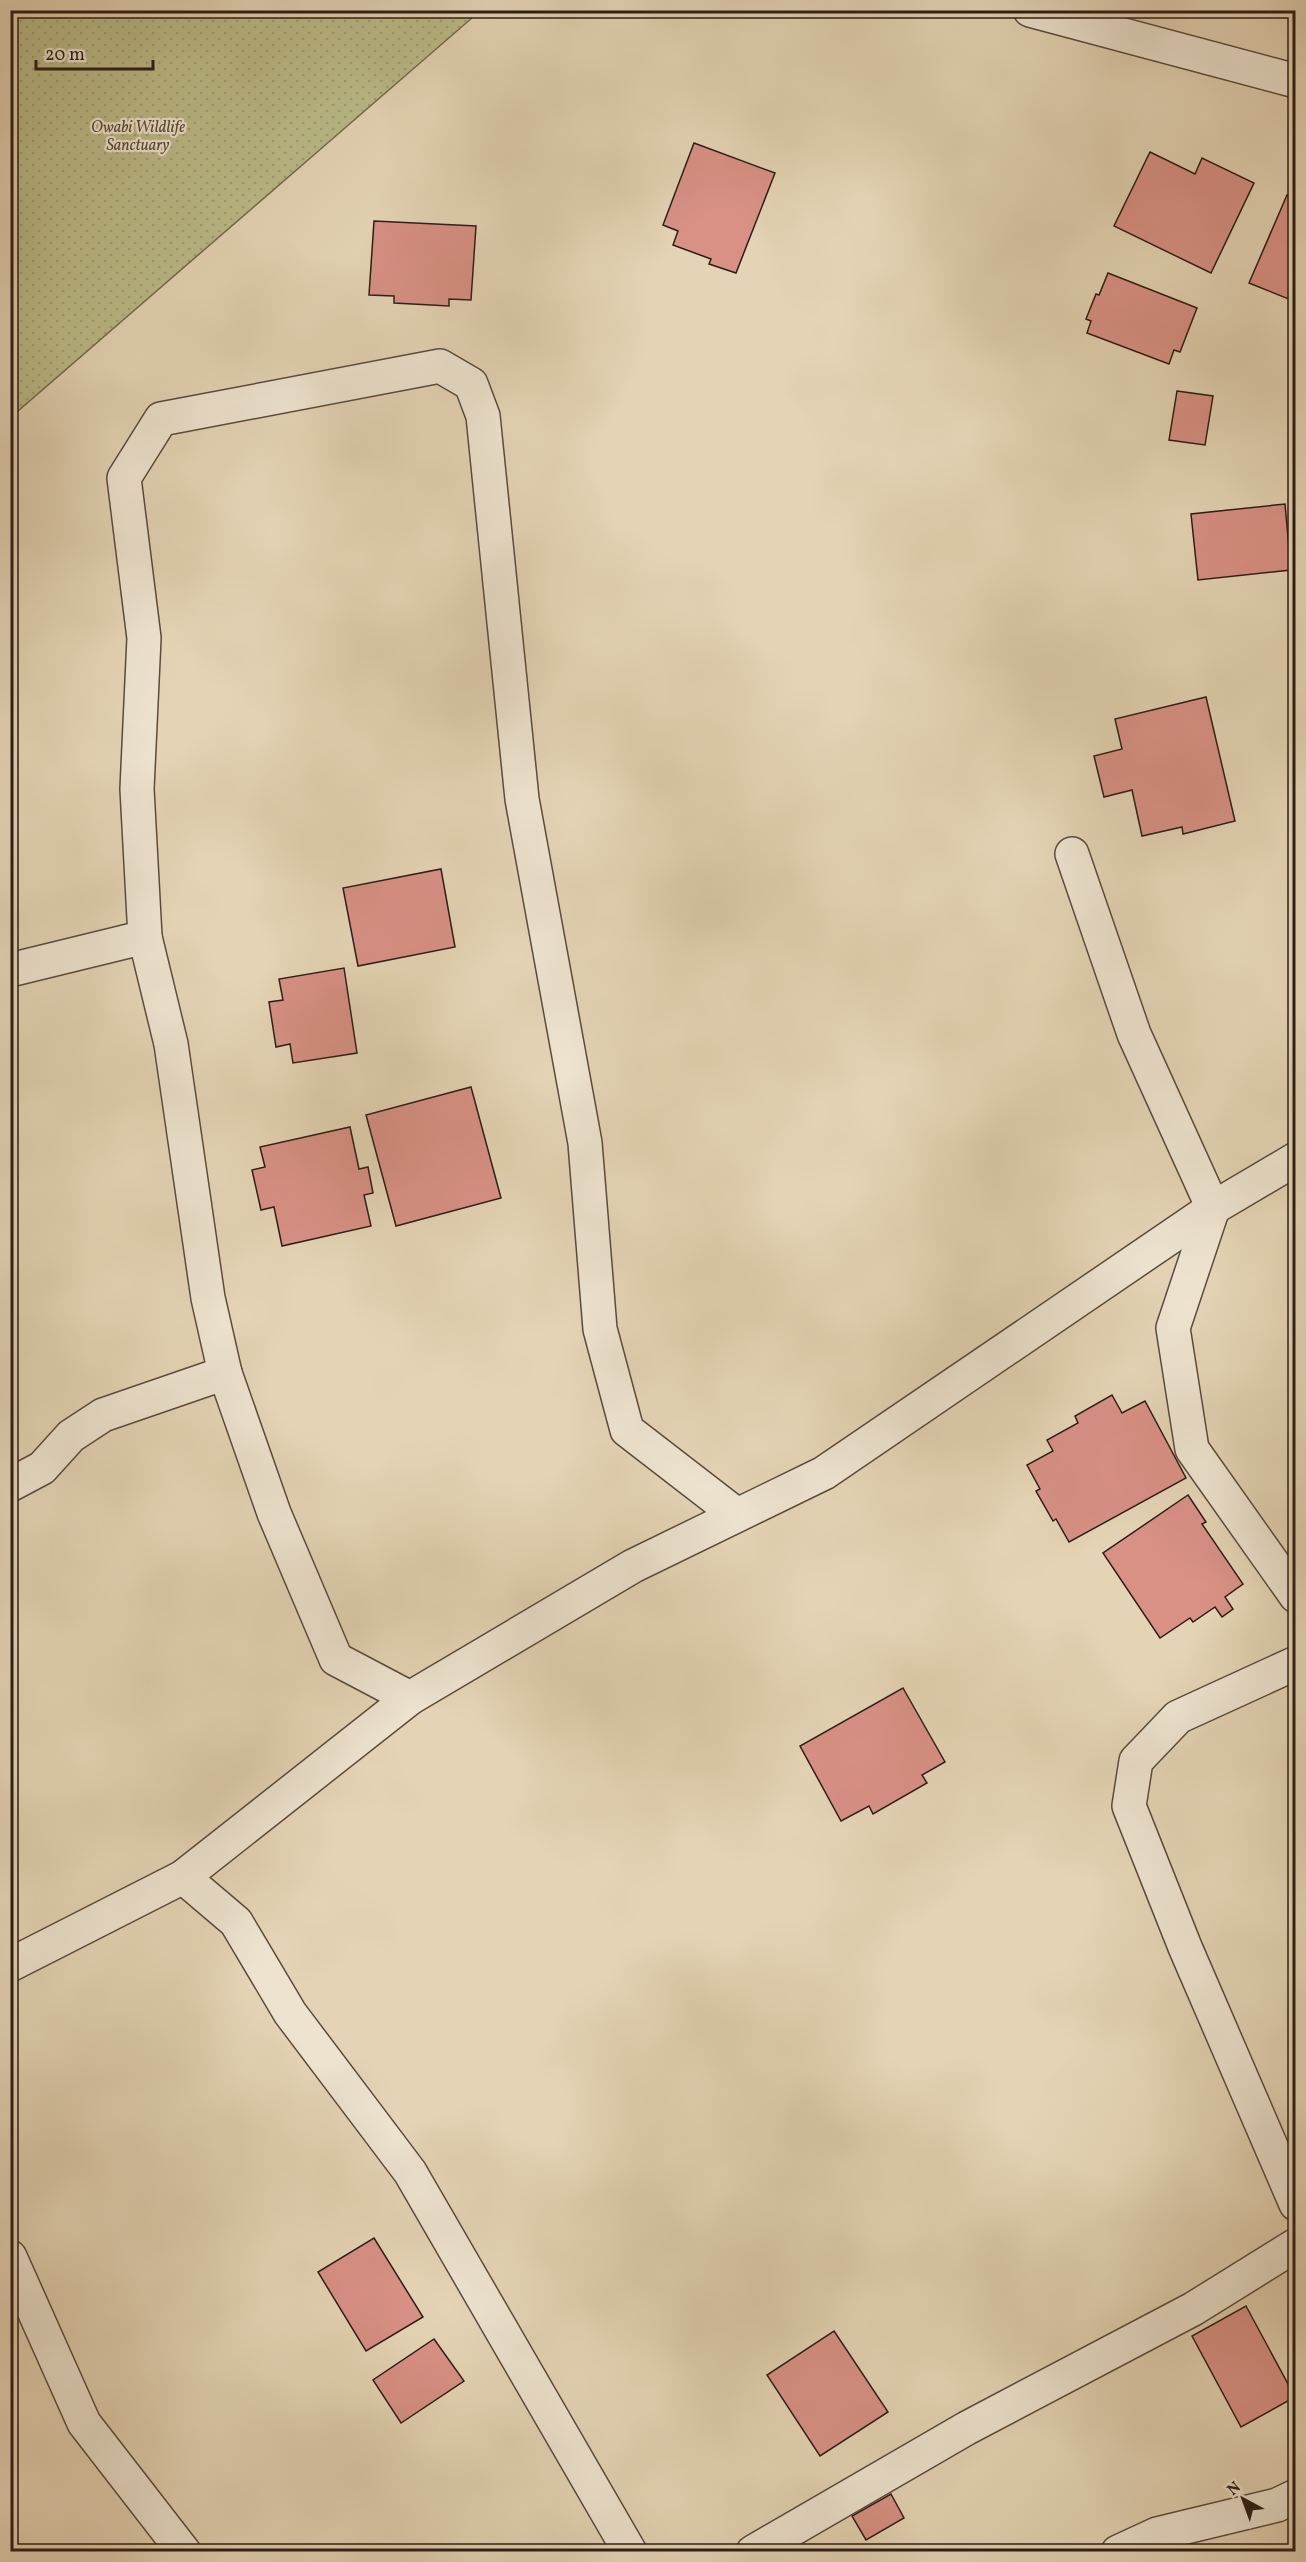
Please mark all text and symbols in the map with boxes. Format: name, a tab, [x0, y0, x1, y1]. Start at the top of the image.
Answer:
scale bar	[36, 33, 153, 71]
text: 20 m	[45, 43, 85, 68]
park label: Owabi Wildlife Sanctuary	[91, 117, 185, 157]
north arrow	[1213, 2469, 1273, 2529]
text: N	[1223, 2477, 1246, 2501]

